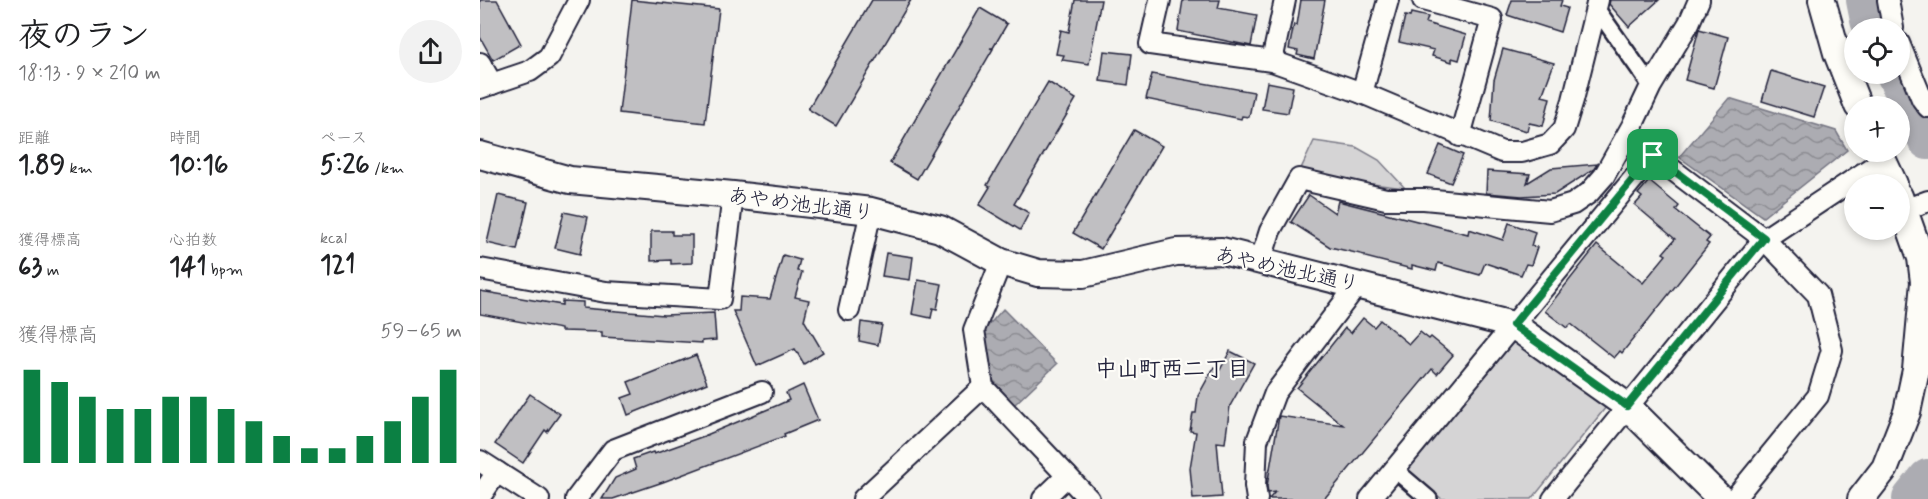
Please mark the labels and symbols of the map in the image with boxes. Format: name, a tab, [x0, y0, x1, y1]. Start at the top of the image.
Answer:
pin	[1627, 129, 1678, 180]
street label: あやめ池北通り	[726, 182, 876, 228]
street label: あやめ池北通り	[1212, 241, 1362, 299]
district label: 中山町西二丁目	[1095, 356, 1249, 384]

